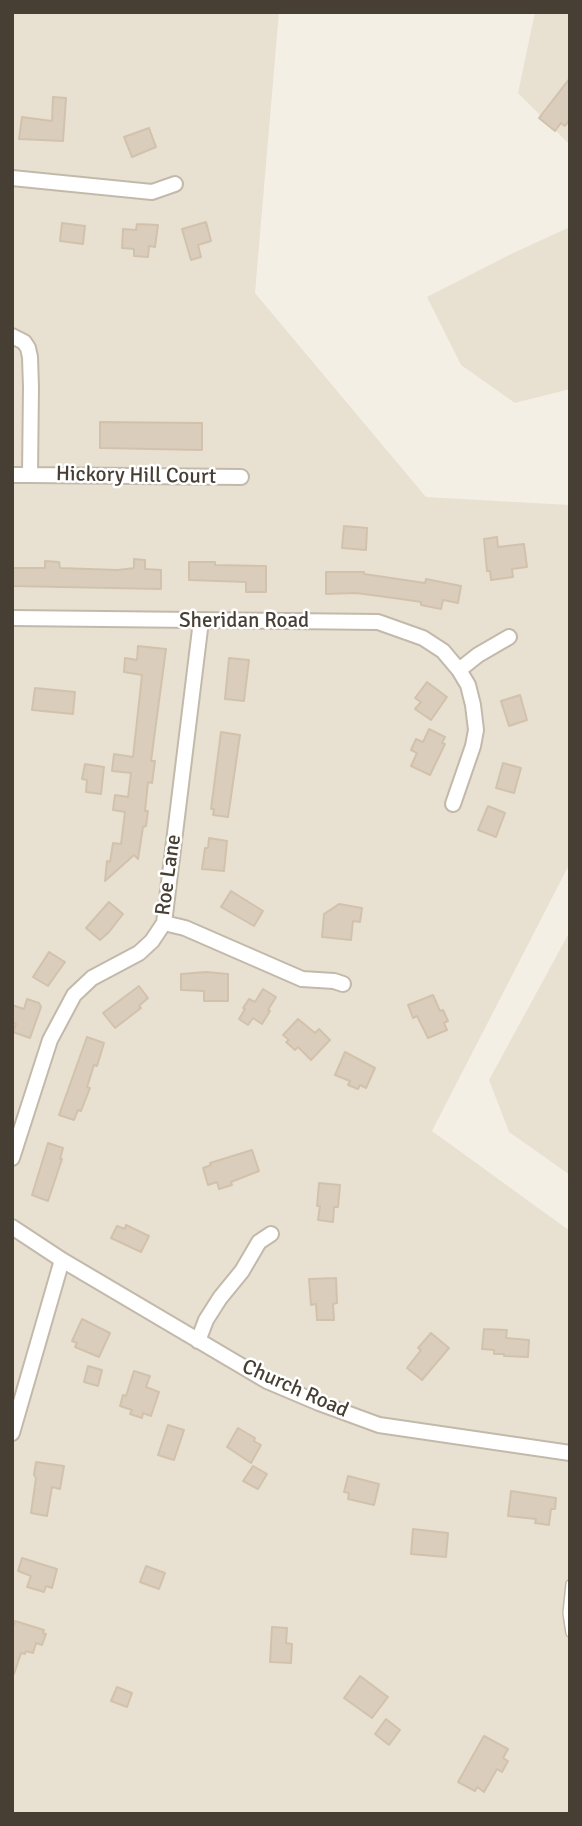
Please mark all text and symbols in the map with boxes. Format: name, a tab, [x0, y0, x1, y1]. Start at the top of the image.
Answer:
street label: Hickory Hill Court	[56, 462, 216, 490]
street label: Sheridan Road	[179, 608, 309, 634]
street label: Roe Lane	[151, 833, 187, 917]
street label: Church Road	[238, 1354, 352, 1424]

